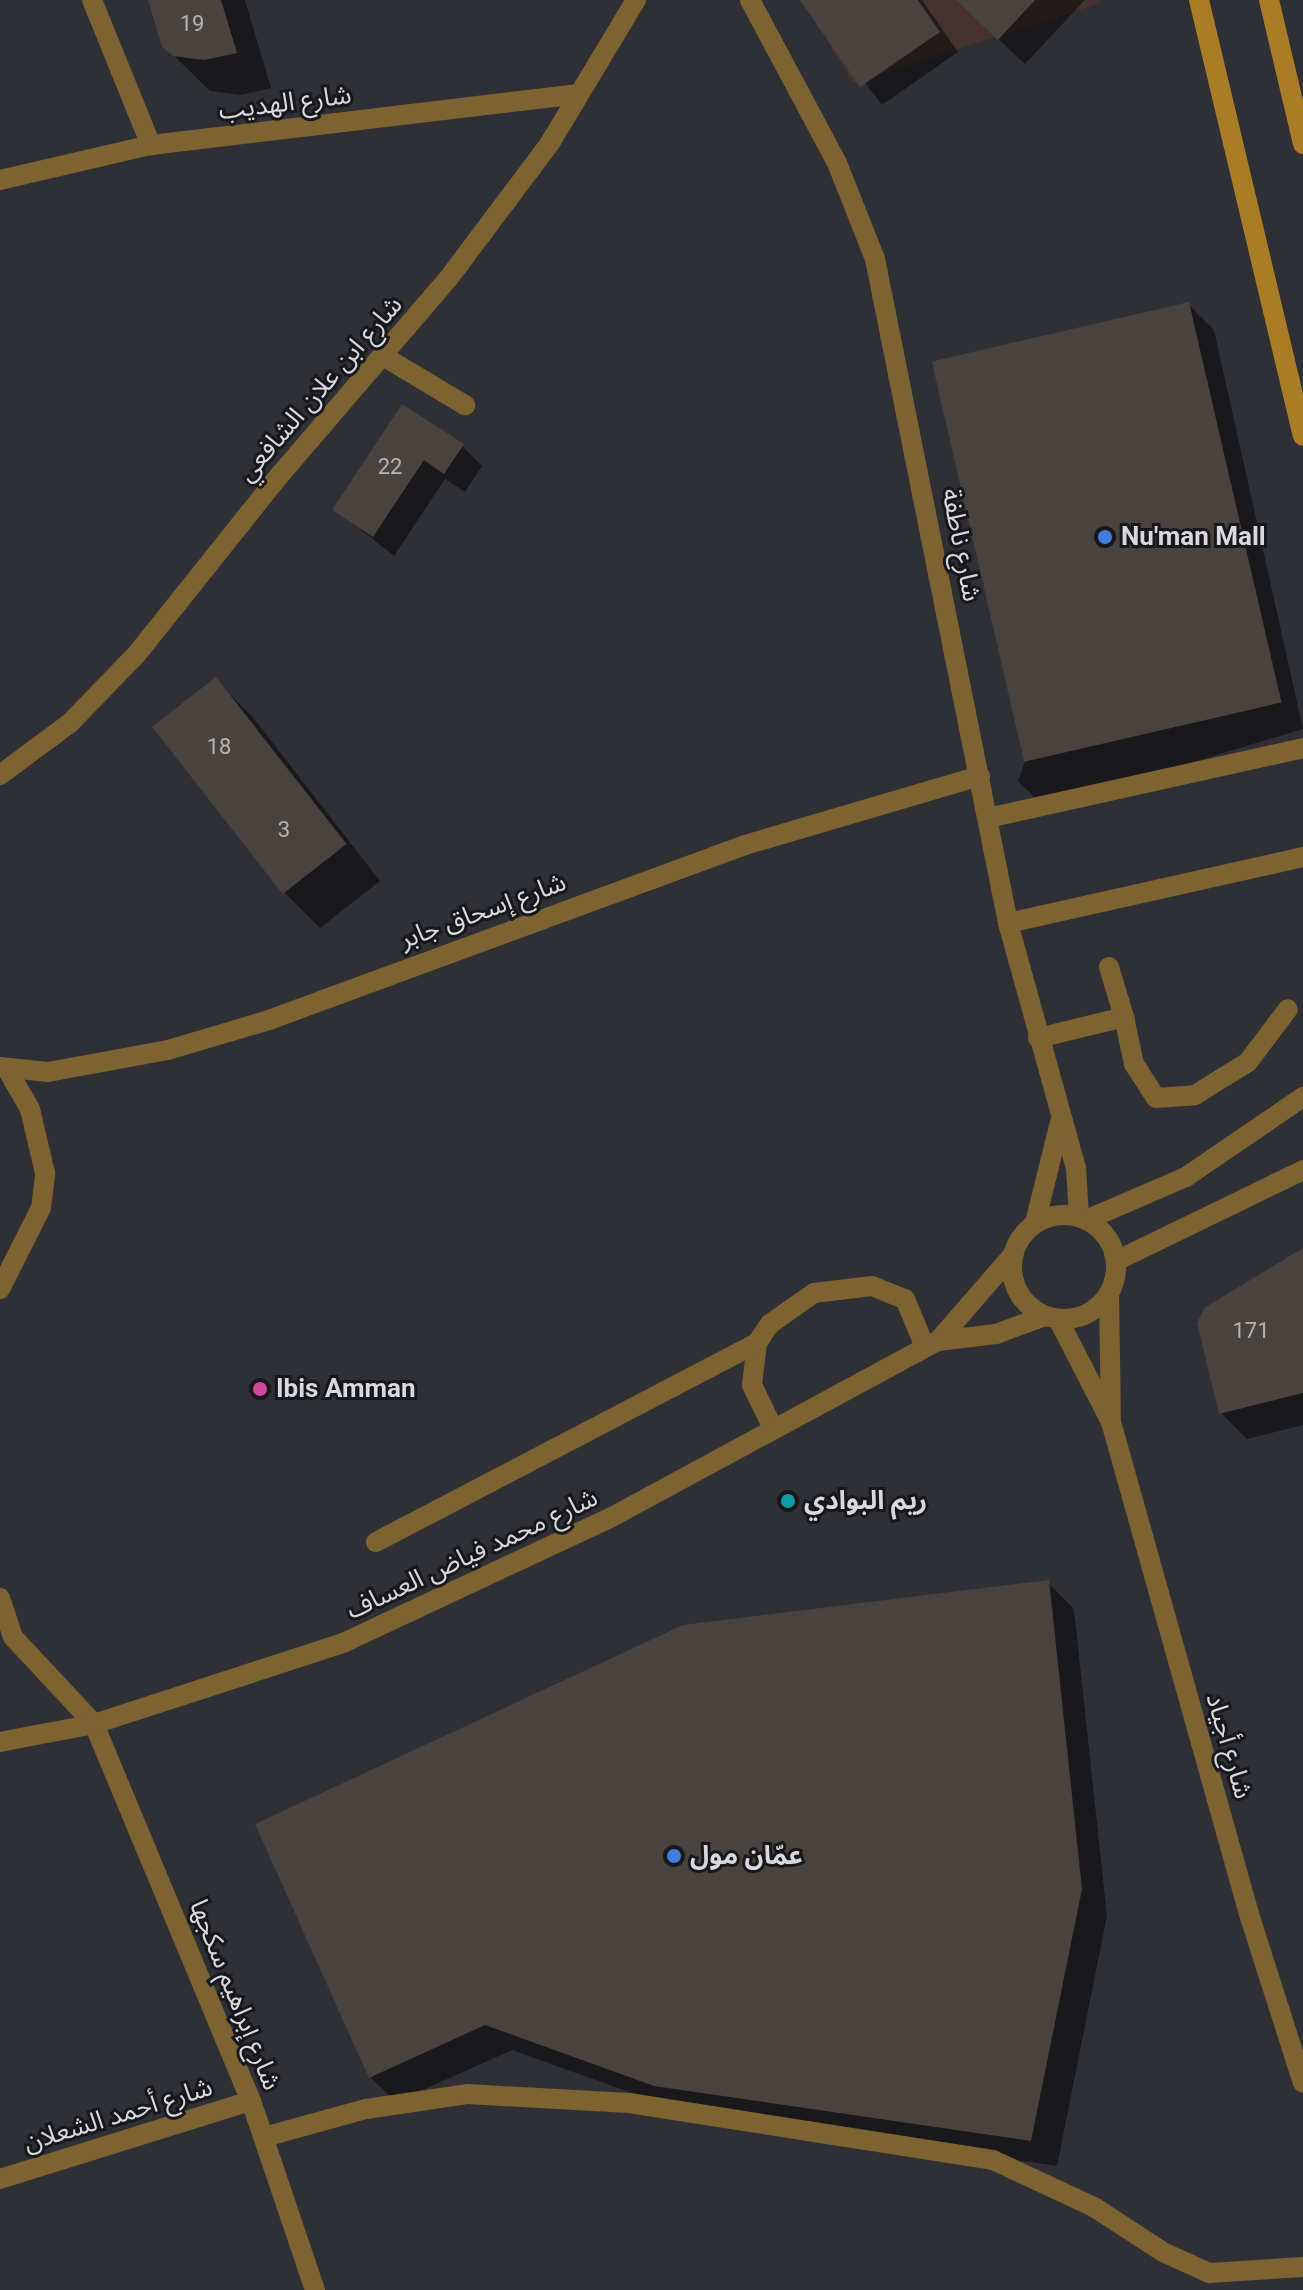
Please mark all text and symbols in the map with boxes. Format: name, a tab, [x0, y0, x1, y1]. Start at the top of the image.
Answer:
house number: 19	[180, 11, 204, 37]
street label: شارع الهديب	[217, 79, 353, 127]
street label: شارع ابن علان الشافعي	[231, 290, 409, 488]
house number: 22	[378, 454, 402, 480]
street label: شارع ناطفة	[935, 486, 987, 604]
place label: Nu'man Mall	[1121, 521, 1266, 553]
marker: Nu'man Mall	[1096, 528, 1114, 546]
house number: 18	[207, 734, 231, 760]
house number: 3	[278, 817, 290, 843]
street label: شارع إسحاق جابر	[396, 867, 570, 955]
house number: 171	[1232, 1318, 1270, 1344]
place label: Ibis Amman	[276, 1373, 416, 1405]
marker: Ibis Amman	[251, 1380, 269, 1398]
street label: شارع محمد فياض العساف	[341, 1482, 603, 1626]
place label: ريم البوادي	[804, 1485, 927, 1517]
marker: ريم البوادي	[779, 1492, 797, 1510]
street label: شارع أجياد	[1199, 1690, 1259, 1802]
place label: عمّان مول	[690, 1840, 803, 1872]
marker: عمّان مول	[665, 1847, 683, 1865]
street label: شارع إبراهيم سكجها	[183, 1895, 287, 2095]
street label: شارع أحمد الشعلان	[20, 2071, 216, 2159]

